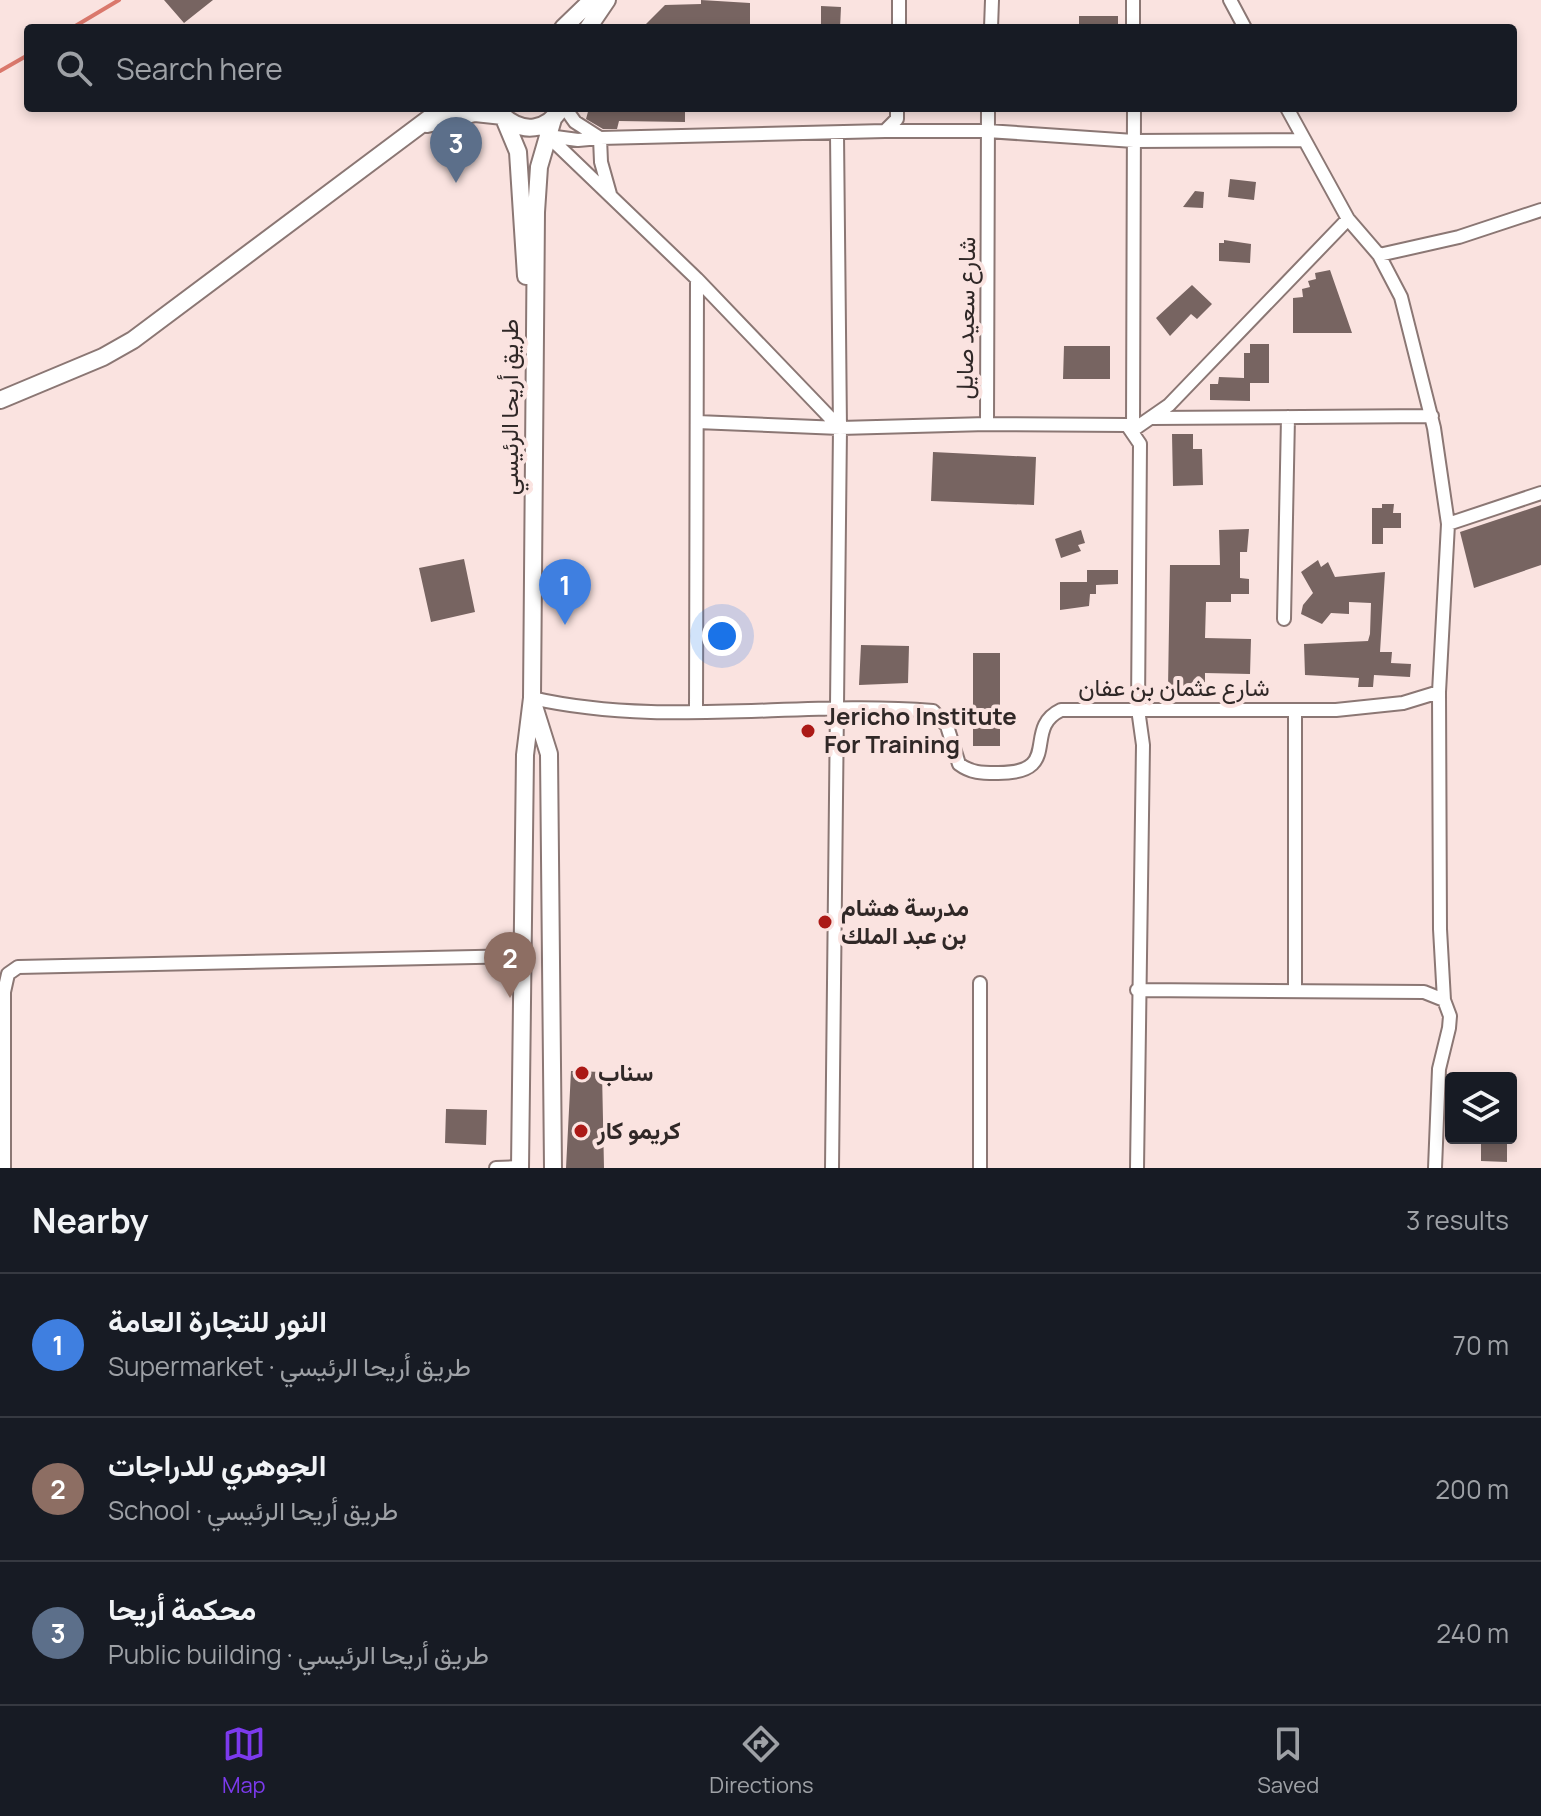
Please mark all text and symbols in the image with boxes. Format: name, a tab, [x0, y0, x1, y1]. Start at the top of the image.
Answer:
search box	[24, 24, 1517, 112]
icon: search	[52, 46, 96, 90]
text: Search here	[116, 48, 283, 89]
pin: 3	[430, 117, 482, 183]
street label: شارع سعيد صايل	[947, 236, 983, 400]
street label: طريق أريحا الرئيسي	[492, 319, 529, 495]
pin: 1	[539, 559, 591, 625]
your location	[702, 616, 742, 656]
street label: شارع عثمان بن عفان	[1078, 670, 1270, 704]
place label: Jericho Institute For Training	[824, 699, 1017, 760]
marker: Jericho Institute For Training	[799, 722, 817, 740]
place label: مدرسة هشام بن عبد الملك	[841, 890, 969, 951]
marker: مدرسة هشام بن عبد الملك	[816, 913, 834, 931]
pin: 2	[484, 932, 536, 998]
place label: سناب	[598, 1055, 653, 1088]
marker: سناب	[573, 1064, 591, 1082]
map controls	[1445, 1072, 1517, 1144]
button: layers	[1445, 1072, 1517, 1144]
place label: كريمو كار	[596, 1113, 681, 1146]
marker: كريمو كار	[572, 1122, 590, 1140]
text: Nearby	[32, 1197, 148, 1243]
text: 3 results	[1406, 1202, 1509, 1238]
text: النور للتجارة العامة	[108, 1300, 327, 1341]
text: 1	[52, 1327, 64, 1363]
text: 70 m	[1453, 1327, 1509, 1363]
text: Supermarket · طريق أريحا الرئيسي	[108, 1348, 471, 1384]
text: الجوهري للدراجات	[108, 1444, 326, 1485]
text: 2	[50, 1471, 66, 1507]
text: 200 m	[1435, 1471, 1509, 1507]
text: School · طريق أريحا الرئيسي	[108, 1492, 398, 1528]
text: محكمة أريحا	[108, 1588, 256, 1629]
text: 3	[50, 1615, 66, 1651]
text: 240 m	[1436, 1615, 1509, 1651]
text: Public building · طريق أريحا الرئيسي	[108, 1636, 489, 1672]
tab: Map	[222, 1722, 266, 1800]
tab: Directions	[709, 1722, 814, 1800]
tab: Saved	[1257, 1722, 1319, 1800]

